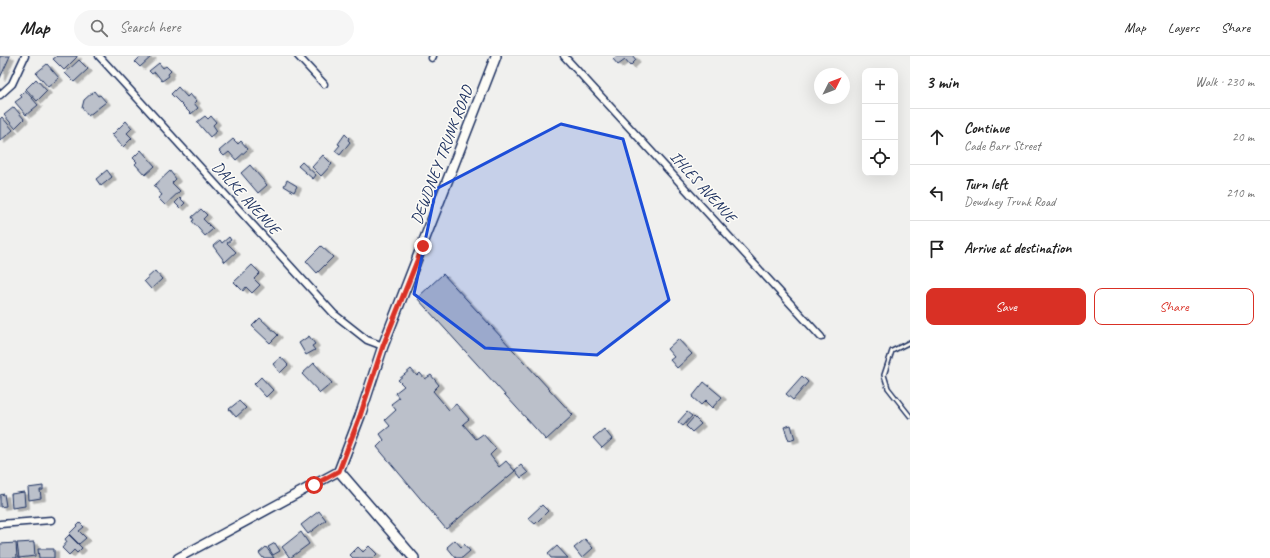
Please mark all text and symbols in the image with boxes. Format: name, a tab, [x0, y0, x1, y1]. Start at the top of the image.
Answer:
search box	[74, 10, 354, 46]
text: Map	[20, 16, 50, 40]
icon: search	[88, 17, 110, 39]
text: Search here	[120, 18, 181, 37]
text: Map	[1124, 19, 1146, 36]
text: Layers	[1168, 19, 1199, 36]
text: Share	[1221, 19, 1250, 36]
north arrow	[814, 68, 850, 104]
map controls	[862, 68, 898, 176]
button: +	[862, 68, 898, 104]
text: 3 min	[926, 72, 959, 93]
text: Walk · 230 m	[1195, 74, 1254, 90]
street label: DEWDNEY TRUNK ROAD	[406, 81, 478, 227]
button: −	[862, 104, 898, 140]
text: Continue	[964, 119, 1009, 138]
icon: ahead	[926, 126, 948, 148]
text: 20 m	[1232, 129, 1254, 145]
text: Cade Barr Street	[964, 138, 1041, 154]
button: locate	[862, 140, 898, 176]
street label: IHLES AVENUE	[666, 147, 742, 229]
street label: DALKE AVENUE	[208, 157, 286, 240]
text: Turn left	[964, 175, 1007, 194]
icon: left	[926, 182, 948, 204]
text: 210 m	[1226, 185, 1254, 201]
text: Dewdney Trunk Road	[964, 194, 1055, 210]
route end	[414, 237, 432, 255]
icon: arrive	[926, 238, 948, 260]
text: Arrive at destination	[964, 239, 1071, 258]
button: Save	[926, 288, 1086, 325]
button: Share	[1094, 288, 1254, 325]
route start	[305, 476, 323, 494]

